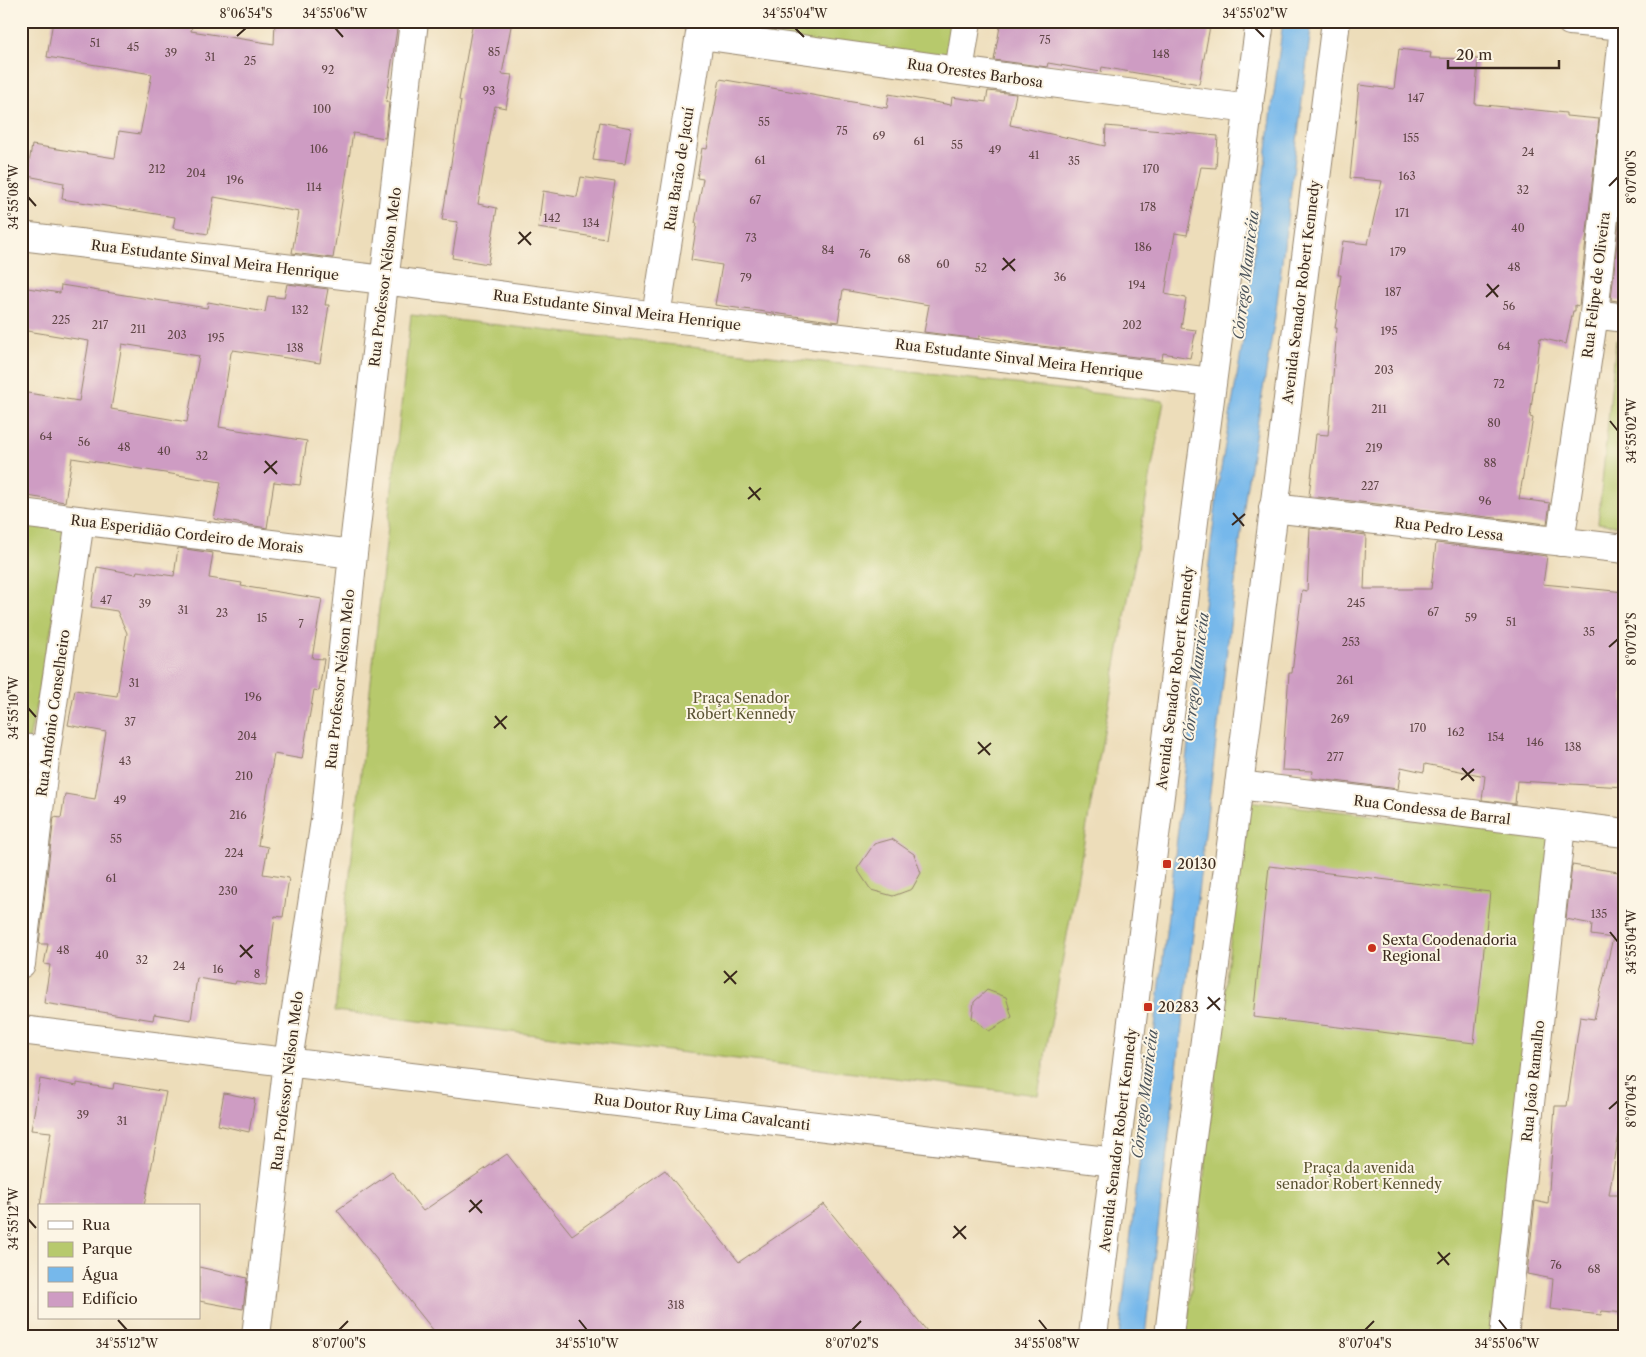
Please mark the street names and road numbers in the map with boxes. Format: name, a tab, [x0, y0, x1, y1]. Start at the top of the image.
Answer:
street label: Rua Orestes Barbosa	[906, 55, 1045, 92]
street label: Rua Barão de Jacuí	[660, 106, 698, 232]
street label: Avenida Senador Robert Kennedy	[1278, 179, 1324, 406]
street label: Rua Professor Nélson Melo	[365, 186, 405, 368]
street label: Rua Felipe de Oliveira	[1578, 210, 1614, 359]
street label: Rua Estudante Sinval Meira Henrique	[90, 236, 340, 284]
street label: Rua Estudante Sinval Meira Henrique	[492, 286, 742, 334]
street label: Rua Estudante Sinval Meira Henrique	[894, 335, 1144, 383]
street label: Rua Esperidião Cordeiro de Morais	[70, 511, 304, 557]
street label: Rua Pedro Lessa	[1393, 513, 1505, 545]
street label: Avenida Senador Robert Kennedy	[1152, 565, 1198, 792]
street label: Rua Professor Nélson Melo	[322, 588, 358, 770]
street label: Rua Antônio Conselheiro	[32, 628, 74, 798]
street label: Rua Condessa de Barral	[1352, 791, 1512, 829]
street label: Rua Professor Nélson Melo	[267, 990, 307, 1172]
street label: Rua João Ramalho	[1518, 1019, 1548, 1143]
street label: Avenida Senador Robert Kennedy	[1095, 1027, 1141, 1254]
street label: Rua Doutor Ruy Lima Cavalcanti	[593, 1090, 811, 1134]

